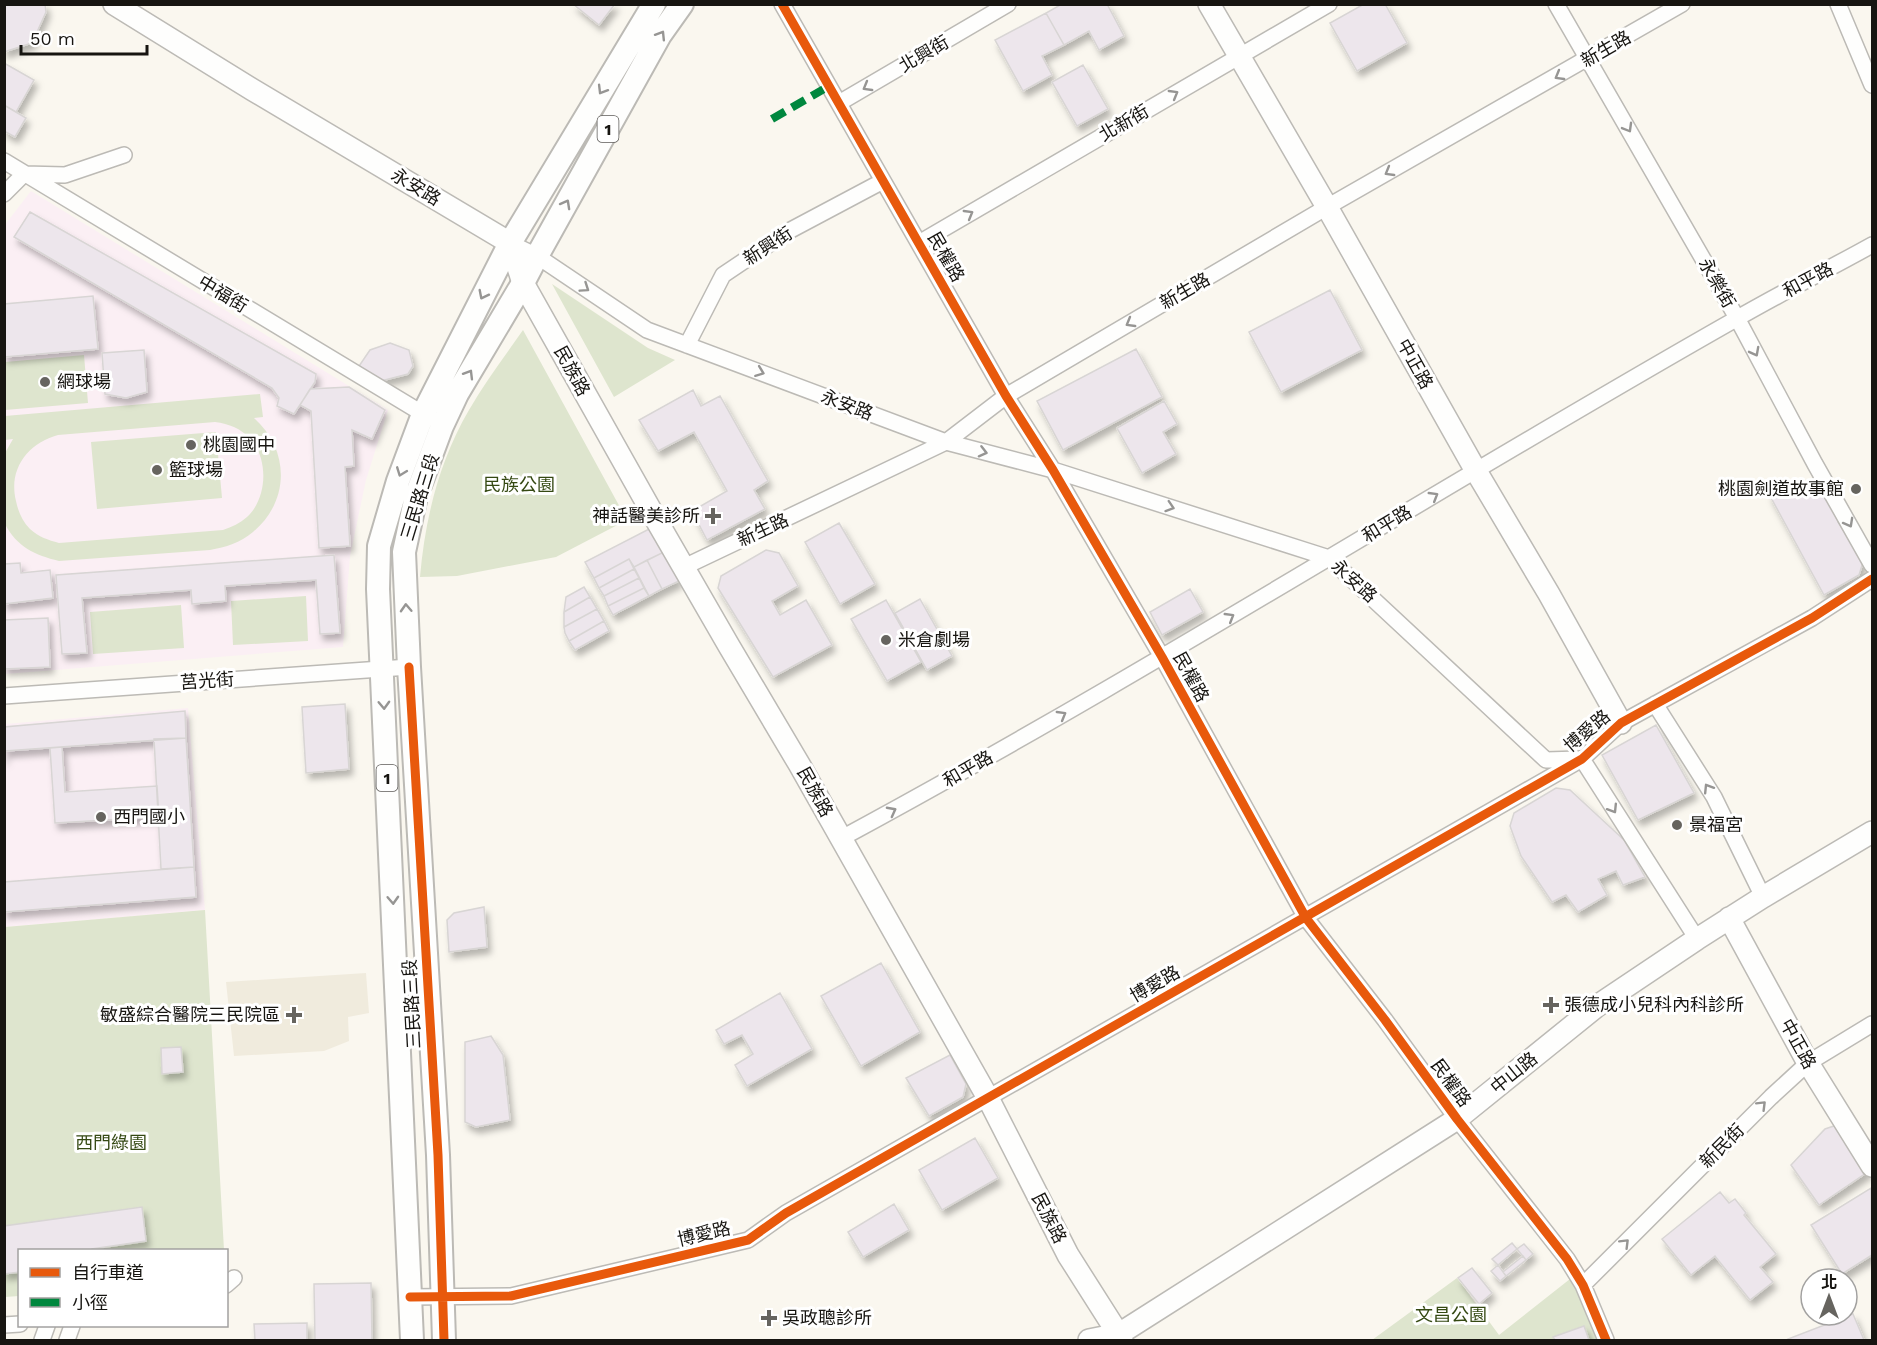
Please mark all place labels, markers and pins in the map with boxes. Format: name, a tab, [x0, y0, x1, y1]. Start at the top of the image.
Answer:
place label: 網球場	[57, 371, 111, 392]
marker: 網球場	[38, 375, 52, 389]
place label: 桃園國中	[203, 434, 275, 455]
marker: 桃園國中	[184, 438, 198, 452]
place label: 籃球場	[169, 459, 223, 480]
marker: 籃球場	[150, 463, 164, 477]
place label: 桃園劍道故事館	[1718, 478, 1844, 499]
marker: 桃園劍道故事館	[1849, 482, 1863, 496]
place label: 神話醫美診所	[592, 505, 700, 526]
marker: 神話醫美診所	[704, 507, 722, 525]
place label: 米倉劇場	[898, 629, 970, 650]
marker: 米倉劇場	[879, 633, 893, 647]
place label: 西門國小	[113, 806, 185, 827]
marker: 西門國小	[94, 810, 108, 824]
place label: 景福宮	[1689, 814, 1743, 835]
marker: 景福宮	[1670, 818, 1684, 832]
place label: 張德成小兒科內科診所	[1564, 994, 1744, 1015]
marker: 張德成小兒科內科診所	[1542, 996, 1560, 1014]
place label: 敏盛綜合醫院三民院區	[100, 1004, 280, 1025]
marker: 敏盛綜合醫院三民院區	[285, 1006, 303, 1024]
place label: 吳政聰診所	[782, 1307, 872, 1328]
marker: 吳政聰診所	[760, 1309, 778, 1327]

